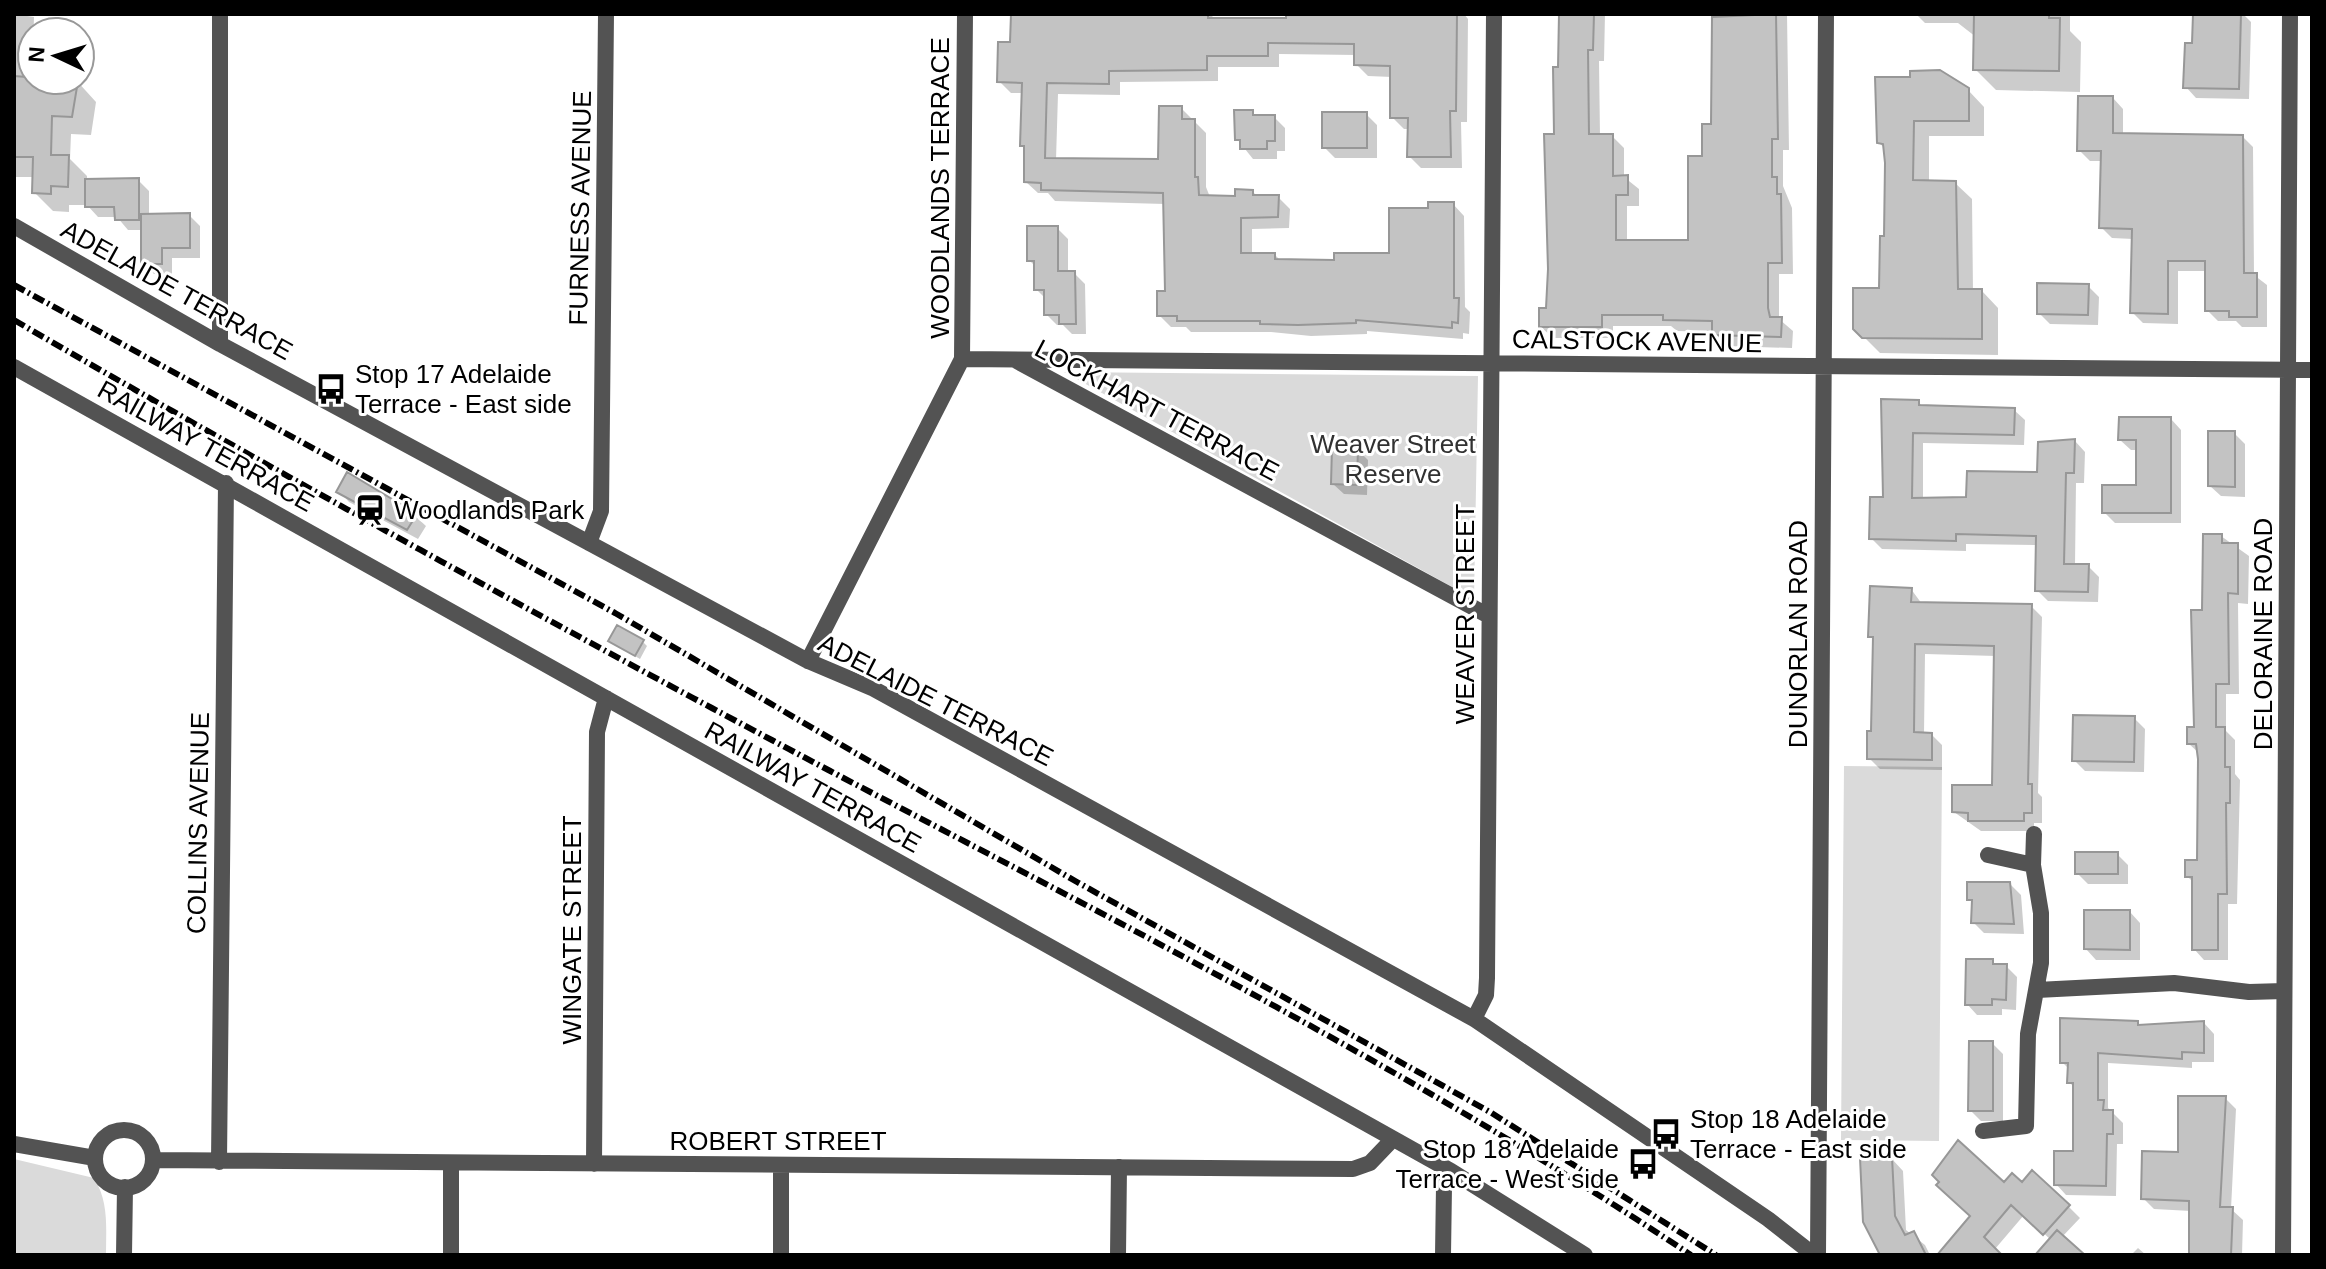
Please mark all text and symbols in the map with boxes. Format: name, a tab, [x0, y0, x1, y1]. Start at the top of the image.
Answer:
north arrow	[16, 16, 96, 96]
street label: WOODLANDS TERRACE	[925, 37, 955, 339]
text: N	[24, 46, 50, 63]
street label: FURNESS AVENUE	[563, 90, 597, 326]
street label: ADELAIDE TERRACE	[56, 214, 298, 366]
street label: CALSTOCK AVENUE	[1512, 324, 1762, 358]
street label: LOCKHART TERRACE	[1030, 333, 1284, 487]
place label: Stop 17 Adelaide Terrace - East side	[355, 359, 572, 419]
bus stop icon: Stop 17 Adelaide Terrace - East side	[314, 372, 348, 406]
street label: RAILWAY TERRACE	[93, 374, 319, 518]
park label: Weaver Street Reserve	[1310, 429, 1477, 489]
station icon: Woodlands Park	[353, 493, 387, 527]
place label: Woodlands Park	[394, 495, 585, 525]
street label: WEAVER STREET	[1450, 504, 1480, 724]
street label: DELORAINE ROAD	[2248, 518, 2278, 750]
street label: DUNORLAN ROAD	[1783, 520, 1813, 748]
street label: ADELAIDE TERRACE	[814, 628, 1058, 772]
street label: COLLINS AVENUE	[181, 712, 215, 934]
street label: RAILWAY TERRACE	[700, 715, 926, 859]
street label: WINGATE STREET	[557, 815, 587, 1045]
place label: Stop 18 Adelaide Terrace - East side	[1690, 1104, 1907, 1164]
bus stop icon: Stop 18 Adelaide Terrace - East side	[1649, 1117, 1683, 1151]
street label: ROBERT STREET	[669, 1126, 887, 1156]
place label: Stop 18 Adelaide Terrace - West side	[1396, 1134, 1619, 1194]
bus stop icon: Stop 18 Adelaide Terrace - West side	[1626, 1147, 1660, 1181]

